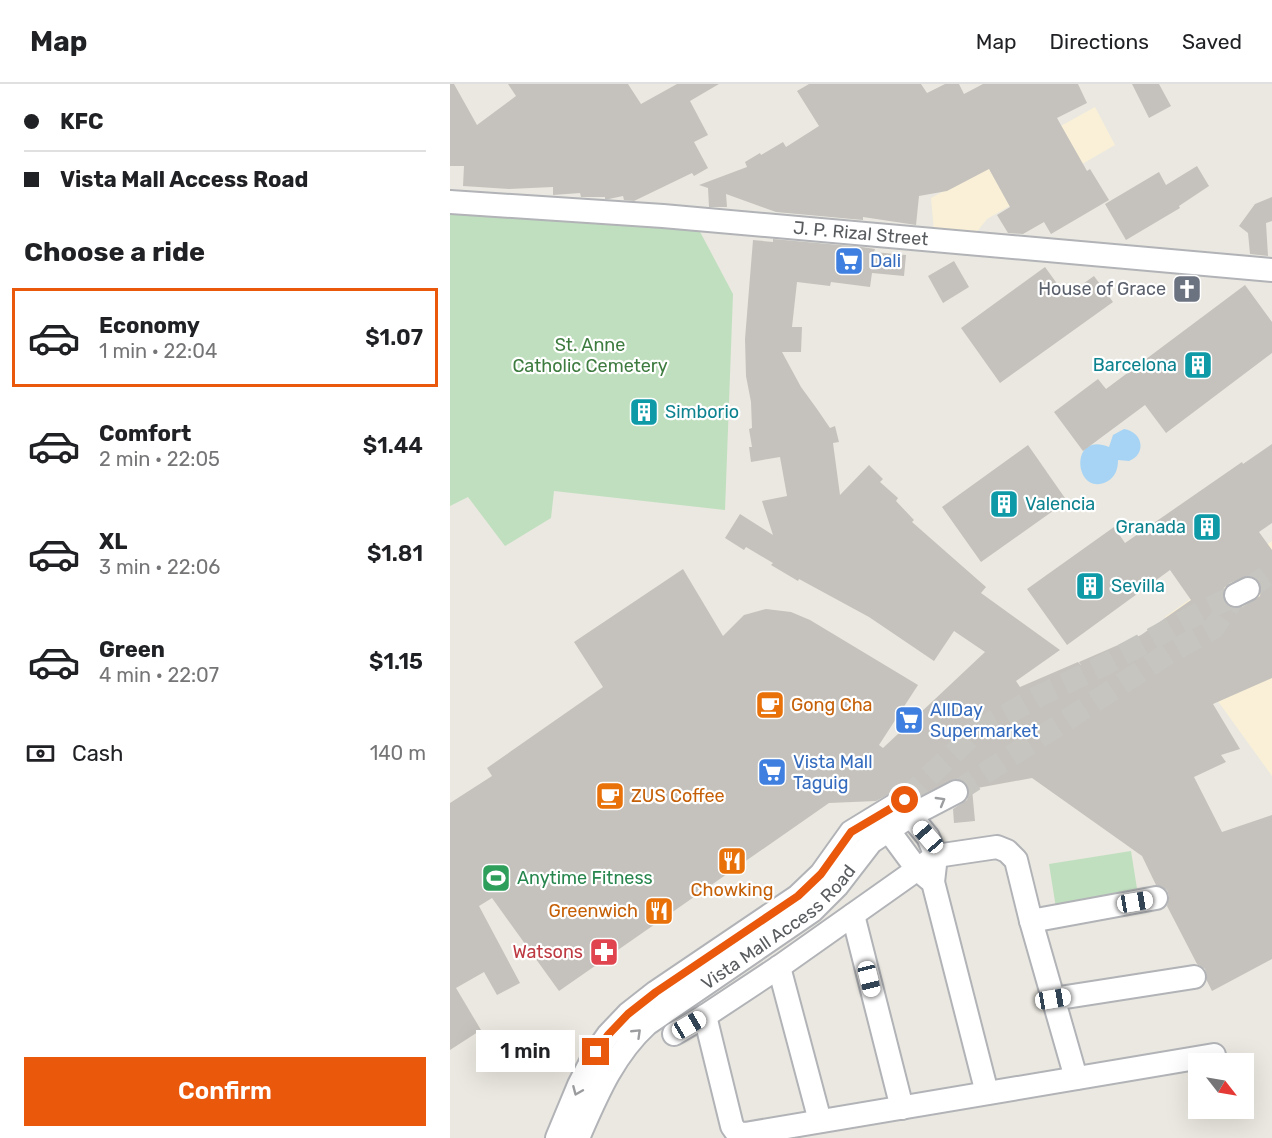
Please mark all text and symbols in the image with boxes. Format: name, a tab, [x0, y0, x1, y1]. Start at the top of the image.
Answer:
text: Map	[30, 25, 87, 58]
text: Map	[976, 29, 1017, 54]
text: Directions	[1050, 29, 1149, 54]
text: Saved	[1182, 29, 1242, 54]
text: KFC	[60, 108, 104, 135]
text: Vista Mall Access Road	[60, 166, 308, 193]
street label: J. P. Rizal Street	[792, 217, 929, 250]
text: Choose a ride	[24, 236, 205, 268]
supermarket icon: Dali	[833, 245, 865, 277]
place label: Dali	[870, 250, 901, 272]
church icon: House of Grace	[1171, 273, 1203, 305]
place label: House of Grace	[1038, 278, 1166, 300]
icon: car	[27, 311, 81, 365]
text: Economy	[99, 312, 200, 339]
text: $1.07	[365, 324, 423, 351]
park label: St. Anne Catholic Cemetery	[512, 334, 668, 377]
text: 1 min · 22:04	[99, 339, 217, 363]
building icon: Barcelona	[1182, 349, 1214, 381]
place label: Barcelona	[1093, 354, 1177, 376]
building icon: Simborio	[628, 396, 660, 428]
place label: Simborio	[665, 401, 739, 423]
icon: car	[27, 419, 81, 473]
text: Comfort	[99, 420, 191, 447]
text: $1.44	[363, 432, 423, 459]
text: 2 min · 22:05	[99, 447, 220, 471]
building icon: Valencia	[988, 488, 1020, 520]
place label: Valencia	[1025, 493, 1095, 515]
building icon: Granada	[1191, 511, 1223, 543]
place label: Granada	[1116, 516, 1186, 538]
icon: car	[27, 527, 81, 581]
text: XL	[99, 528, 127, 555]
text: $1.81	[367, 540, 423, 567]
text: 3 min · 22:06	[99, 555, 220, 579]
building icon: Sevilla	[1074, 570, 1106, 602]
place label: Sevilla	[1111, 575, 1165, 597]
icon: car	[27, 635, 81, 689]
text: Green	[99, 636, 165, 663]
text: $1.15	[369, 648, 423, 675]
text: 4 min · 22:07	[99, 663, 219, 687]
cafe icon: Gong Cha	[754, 689, 786, 721]
place label: Gong Cha	[791, 694, 873, 716]
place label: AllDay Supermarket	[930, 699, 1038, 742]
supermarket icon: AllDay Supermarket	[893, 704, 925, 736]
icon: cash	[24, 737, 57, 770]
text: Cash	[72, 740, 123, 767]
text: 140 m	[370, 741, 426, 765]
place label: Vista Mall Taguig	[793, 751, 873, 794]
supermarket icon: Vista Mall Taguig	[756, 756, 788, 788]
cafe icon: ZUS Coffee	[594, 780, 626, 812]
place label: ZUS Coffee	[631, 785, 725, 807]
route start	[891, 786, 918, 813]
one-way arrow	[935, 796, 945, 808]
car	[909, 818, 947, 856]
restaurant icon: Chowking	[716, 845, 748, 877]
street label: Vista Mall Access Road	[697, 860, 860, 995]
sports icon: Anytime Fitness	[480, 862, 512, 894]
place label: Anytime Fitness	[517, 867, 653, 889]
place label: Chowking	[691, 879, 773, 901]
car	[1116, 890, 1154, 914]
restaurant icon: Greenwich	[643, 895, 675, 927]
place label: Greenwich	[548, 900, 638, 922]
pharmacy icon: Watsons	[588, 936, 620, 968]
place label: Watsons	[512, 941, 583, 963]
car	[856, 959, 882, 999]
car	[1034, 987, 1072, 1011]
car	[669, 1008, 709, 1042]
one-way arrow	[631, 1029, 641, 1040]
callout: 1 min	[476, 1031, 575, 1073]
route end	[582, 1038, 609, 1065]
text: 1 min	[500, 1039, 551, 1063]
north arrow	[1188, 1053, 1254, 1119]
map controls	[1188, 1053, 1254, 1119]
button: Confirm	[24, 1057, 426, 1126]
one-way arrow	[572, 1085, 584, 1096]

